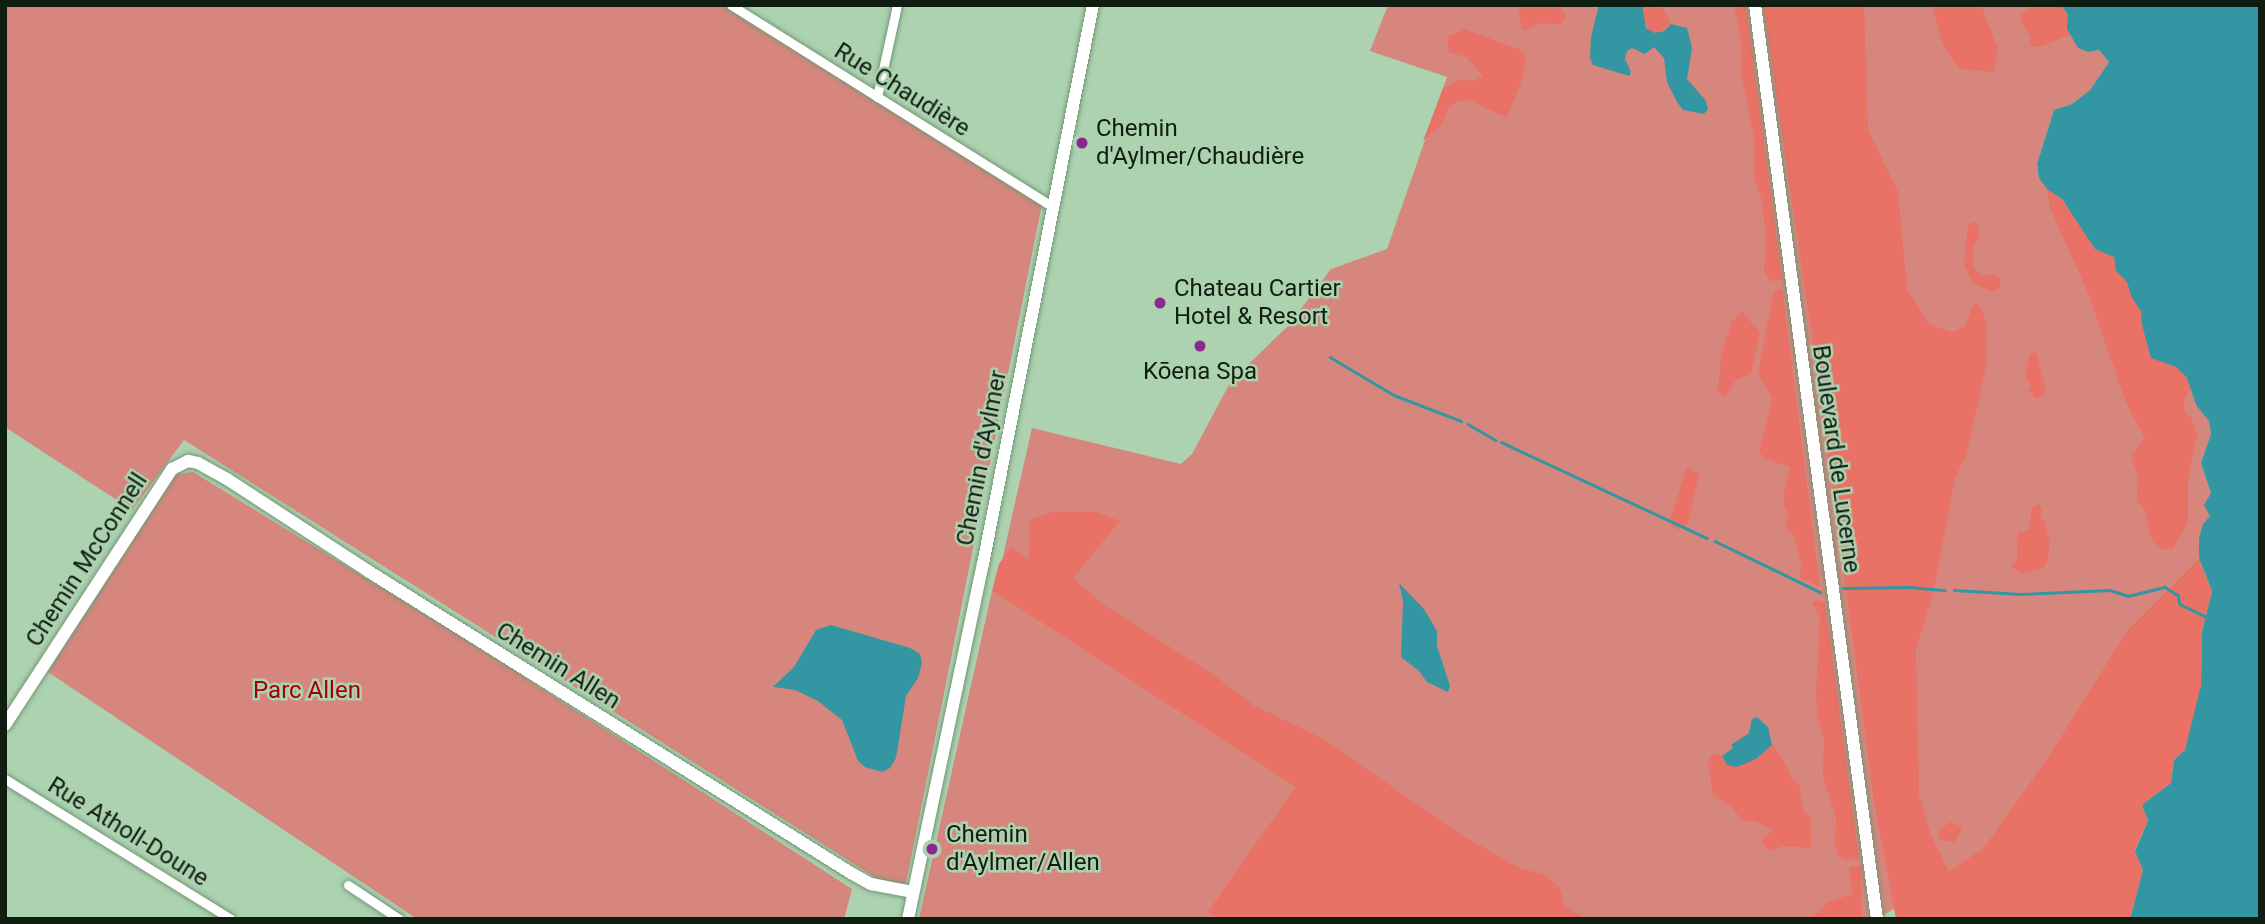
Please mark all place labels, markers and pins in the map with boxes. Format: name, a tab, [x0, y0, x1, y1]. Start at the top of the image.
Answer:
place label: Chemin d'Aylmer/Chaudière	[1096, 115, 1304, 171]
marker: Chemin d'Aylmer/Chaudière	[1074, 135, 1090, 151]
place label: Chateau Cartier Hotel & Resort	[1174, 275, 1341, 331]
marker: Chateau Cartier Hotel & Resort	[1152, 295, 1168, 311]
marker: Kōena Spa	[1192, 338, 1208, 354]
place label: Kōena Spa	[1143, 358, 1257, 386]
place label: Chemin d'Aylmer/Allen	[946, 821, 1100, 877]
marker: Chemin d'Aylmer/Allen	[924, 841, 940, 857]

